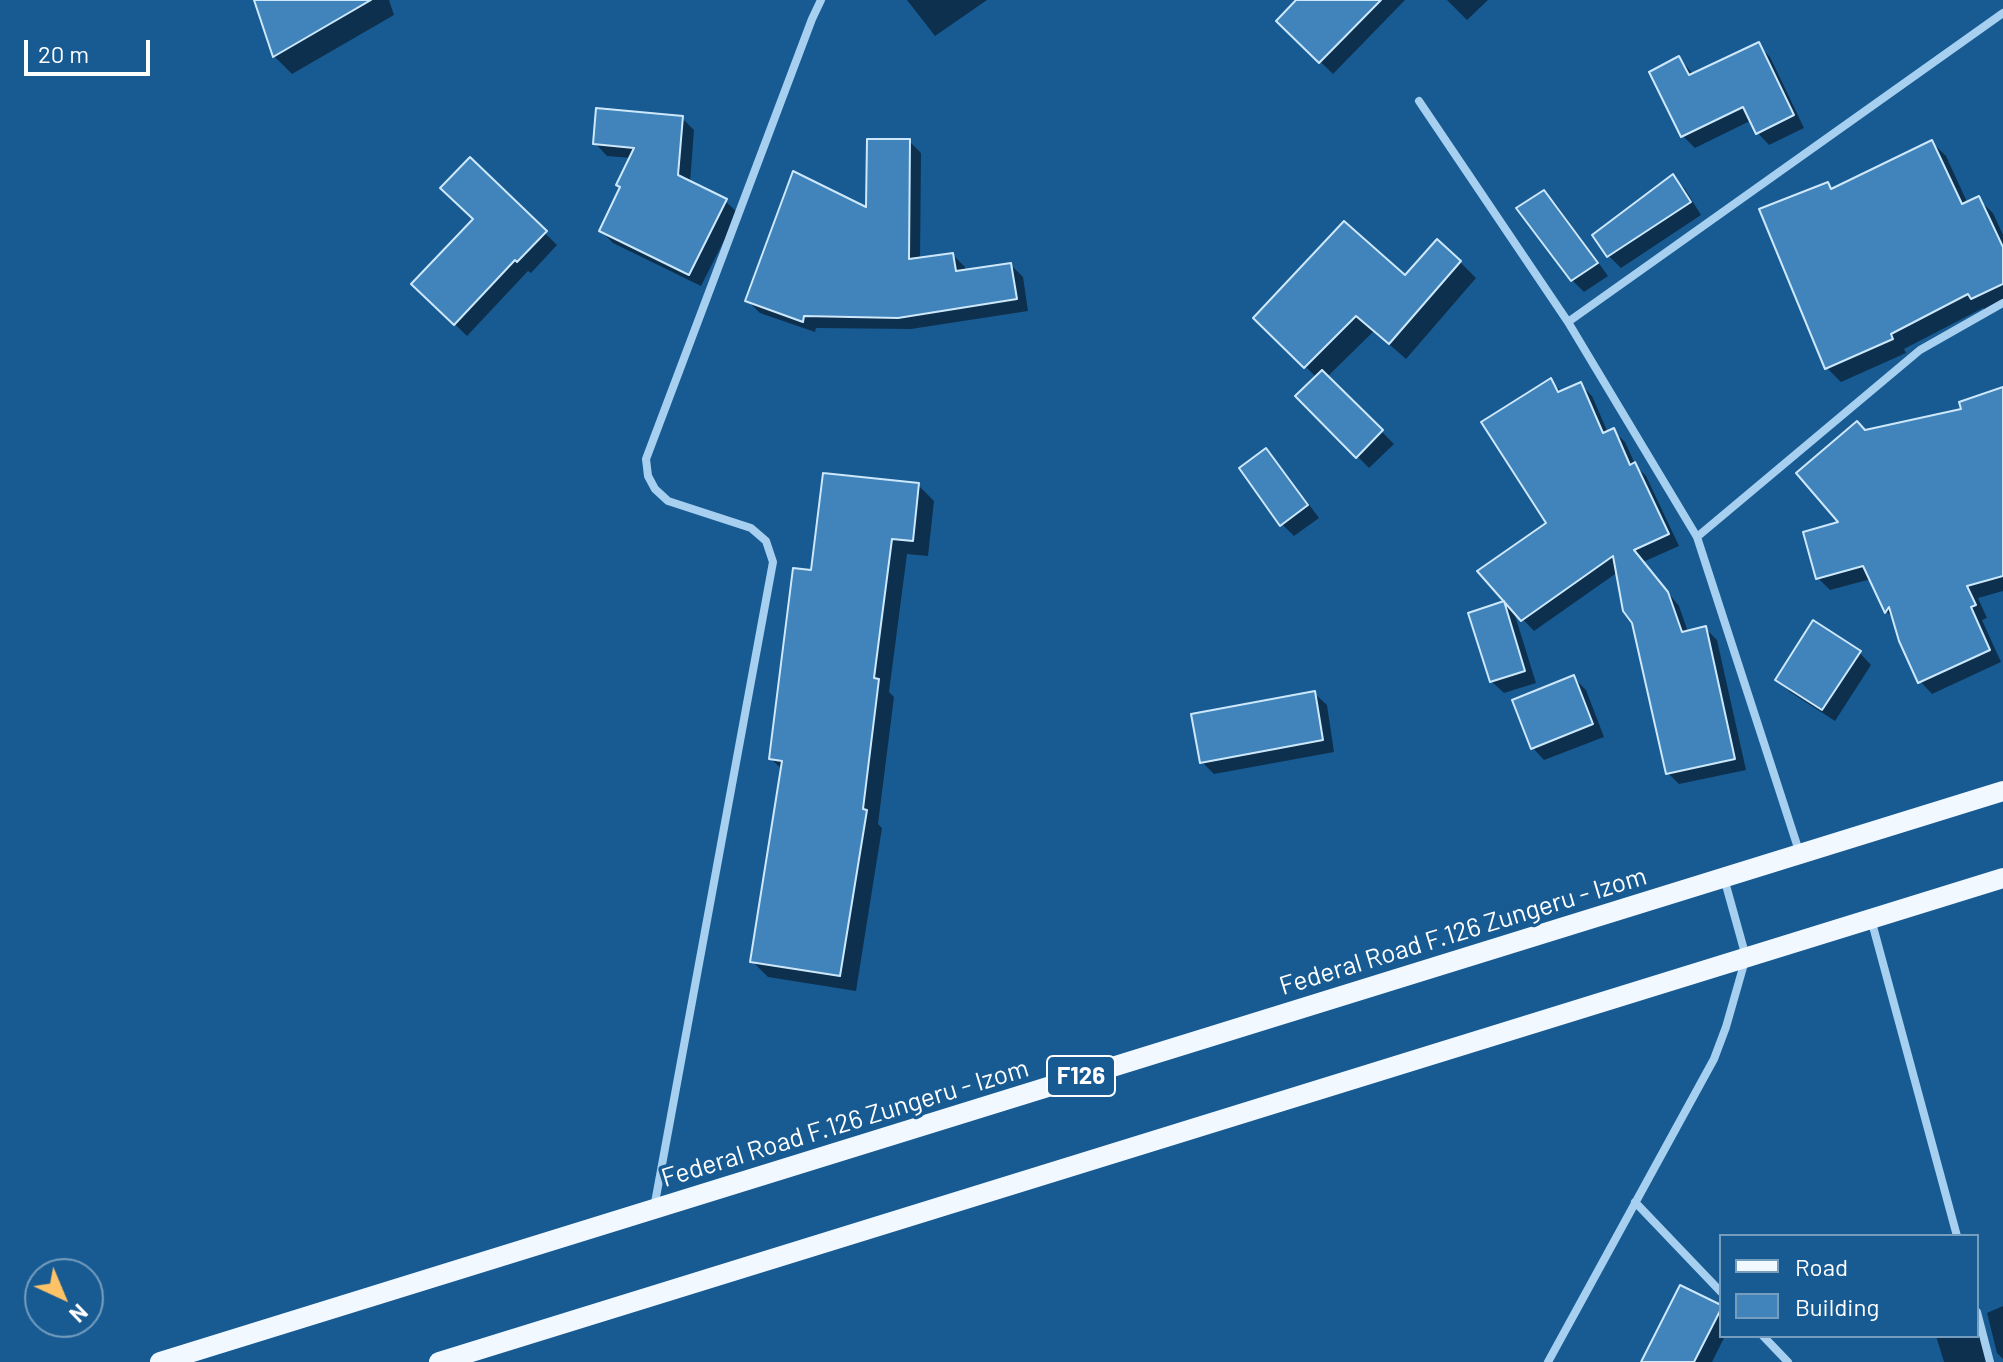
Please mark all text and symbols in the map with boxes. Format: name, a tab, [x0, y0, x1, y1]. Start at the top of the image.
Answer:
scale bar	[28, 24, 154, 74]
text: 20 m	[38, 39, 89, 68]
street label: Federal Road F.126 Zungeru - Izom	[1276, 860, 1650, 1002]
street label: Federal Road F.126 Zungeru - Izom	[658, 1052, 1032, 1194]
road number: F126	[1047, 1056, 1115, 1096]
legend	[1719, 1234, 1979, 1338]
text: Road	[1795, 1252, 1848, 1281]
north arrow	[24, 1258, 104, 1338]
text: Building	[1795, 1292, 1879, 1321]
text: N	[65, 1299, 94, 1328]

